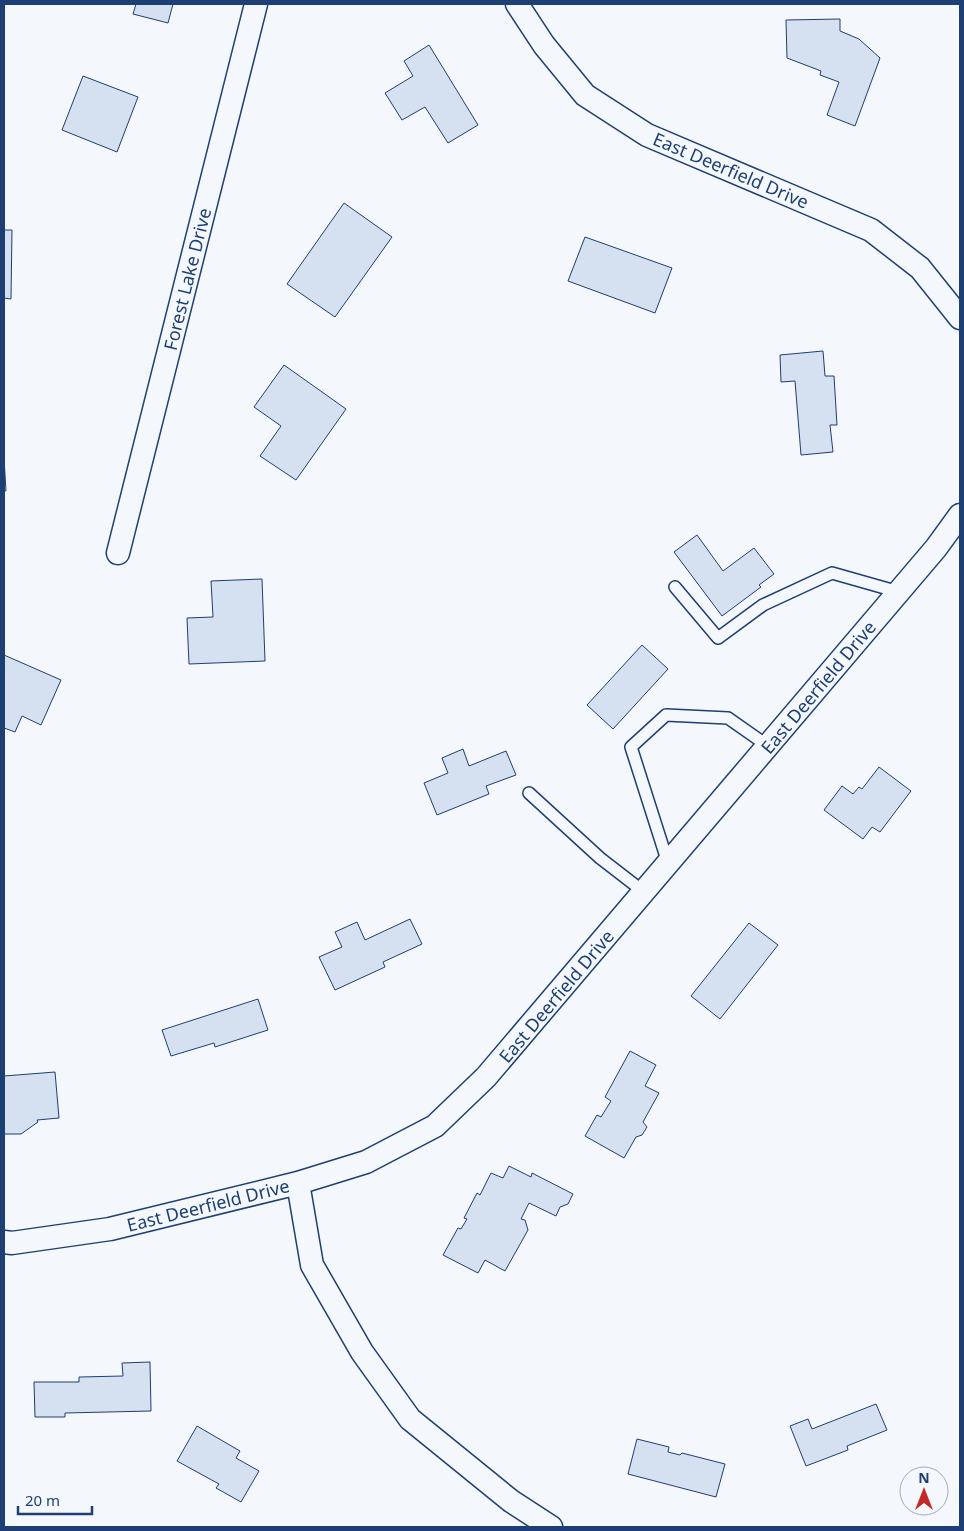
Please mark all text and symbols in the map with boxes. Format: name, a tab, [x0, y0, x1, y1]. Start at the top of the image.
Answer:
street label: East Deerfield Drive	[650, 126, 812, 214]
street label: Forest Lake Drive	[158, 205, 216, 353]
street label: East Deerfield Drive	[755, 615, 881, 759]
street label: East Deerfield Drive	[493, 924, 619, 1068]
street label: East Deerfield Drive	[124, 1173, 292, 1237]
north arrow	[899, 1466, 949, 1516]
text: N	[918, 1468, 930, 1487]
scale bar	[18, 1484, 91, 1516]
text: 20 m	[25, 1490, 60, 1510]

